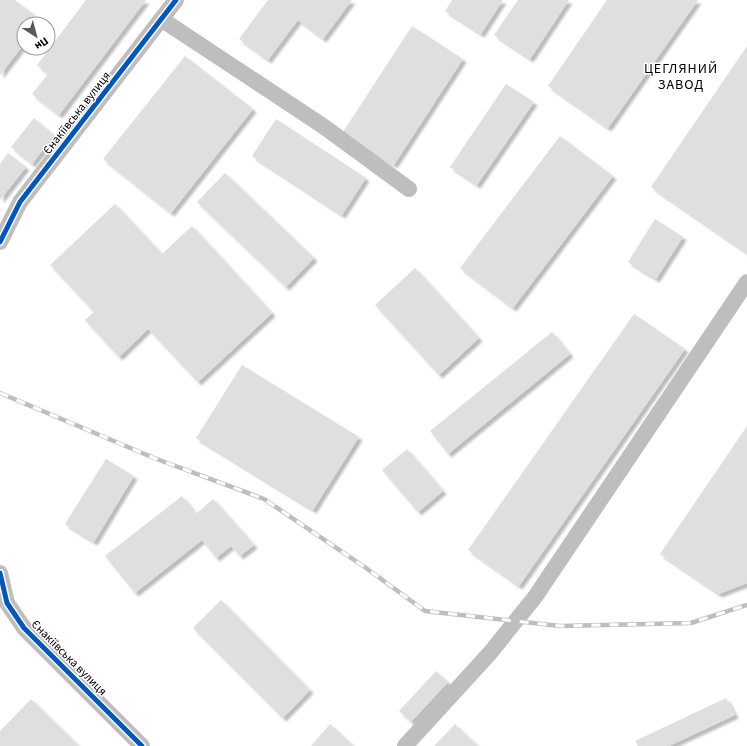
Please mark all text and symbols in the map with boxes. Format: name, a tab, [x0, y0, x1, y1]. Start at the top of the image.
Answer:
north arrow	[16, 16, 56, 56]
text: Пн	[32, 34, 52, 54]
district label: ЦЕГЛЯНИЙ ЗАВОД	[644, 59, 718, 95]
street label: Єнакіївська вулиця	[39, 68, 115, 158]
street label: Єнакіївська вулиця	[27, 616, 111, 700]

